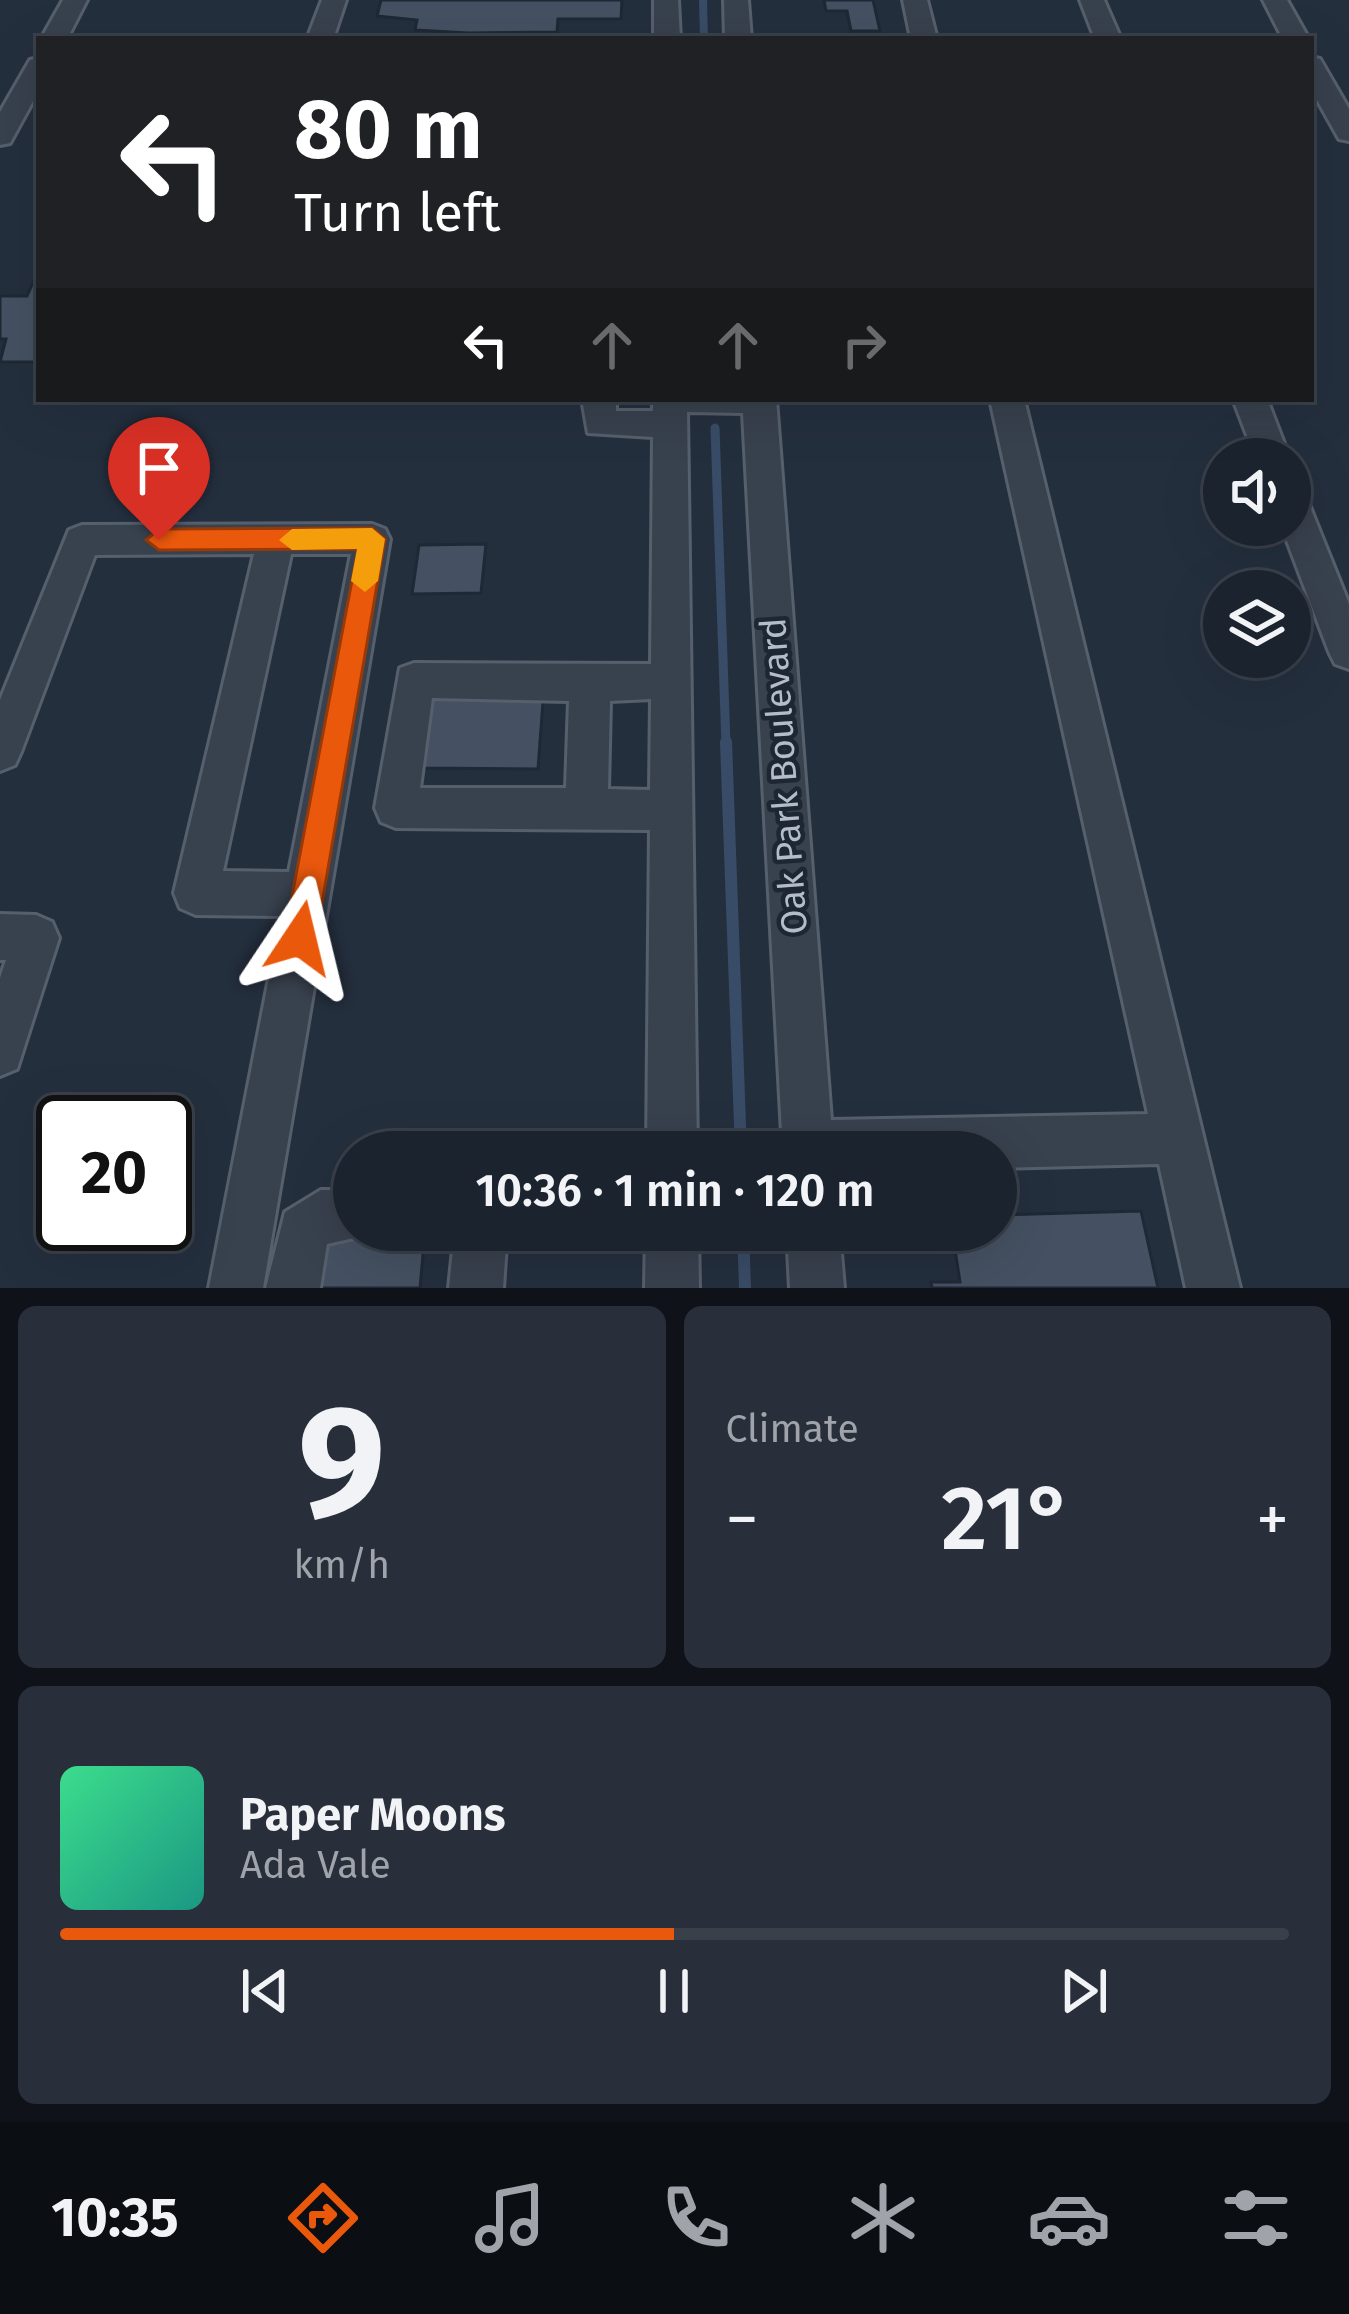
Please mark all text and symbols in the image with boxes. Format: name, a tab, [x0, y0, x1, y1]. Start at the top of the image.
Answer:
text: 80 m	[294, 79, 483, 180]
icon: left	[96, 84, 252, 240]
text: Turn left	[294, 181, 501, 245]
icon: left	[453, 312, 519, 378]
icon: ahead	[579, 312, 645, 378]
icon: ahead	[705, 312, 771, 378]
icon: right	[831, 312, 897, 378]
pin	[108, 417, 210, 540]
icon: arrive	[126, 435, 192, 501]
map controls	[1203, 438, 1311, 678]
button: sound	[1203, 438, 1311, 546]
button: layers	[1203, 570, 1311, 678]
street label: Oak Park Boulevard	[751, 616, 817, 936]
position arrow	[237, 875, 363, 1001]
speed limit sign: 20	[36, 1095, 192, 1251]
text: 10:36 · 1 min · 120 m	[476, 1164, 874, 1218]
text: 9	[298, 1370, 385, 1557]
text: Climate	[726, 1406, 859, 1452]
text: 21°	[941, 1465, 1073, 1573]
text: −	[726, 1480, 759, 1559]
text: +	[1256, 1480, 1289, 1559]
text: km/h	[293, 1542, 390, 1588]
text: Paper Moons	[240, 1788, 505, 1842]
text: Ada Vale	[240, 1842, 391, 1888]
icon: previous	[232, 1958, 298, 2024]
icon: pause	[641, 1958, 707, 2024]
icon: next	[1051, 1958, 1117, 2024]
icon: directions	[281, 2176, 365, 2260]
icon: music	[468, 2176, 552, 2260]
icon: phone	[654, 2176, 738, 2260]
icon: climate	[841, 2176, 925, 2260]
icon: car	[1027, 2176, 1111, 2260]
icon: filters	[1214, 2176, 1298, 2260]
text: 10:35	[51, 2186, 179, 2250]

